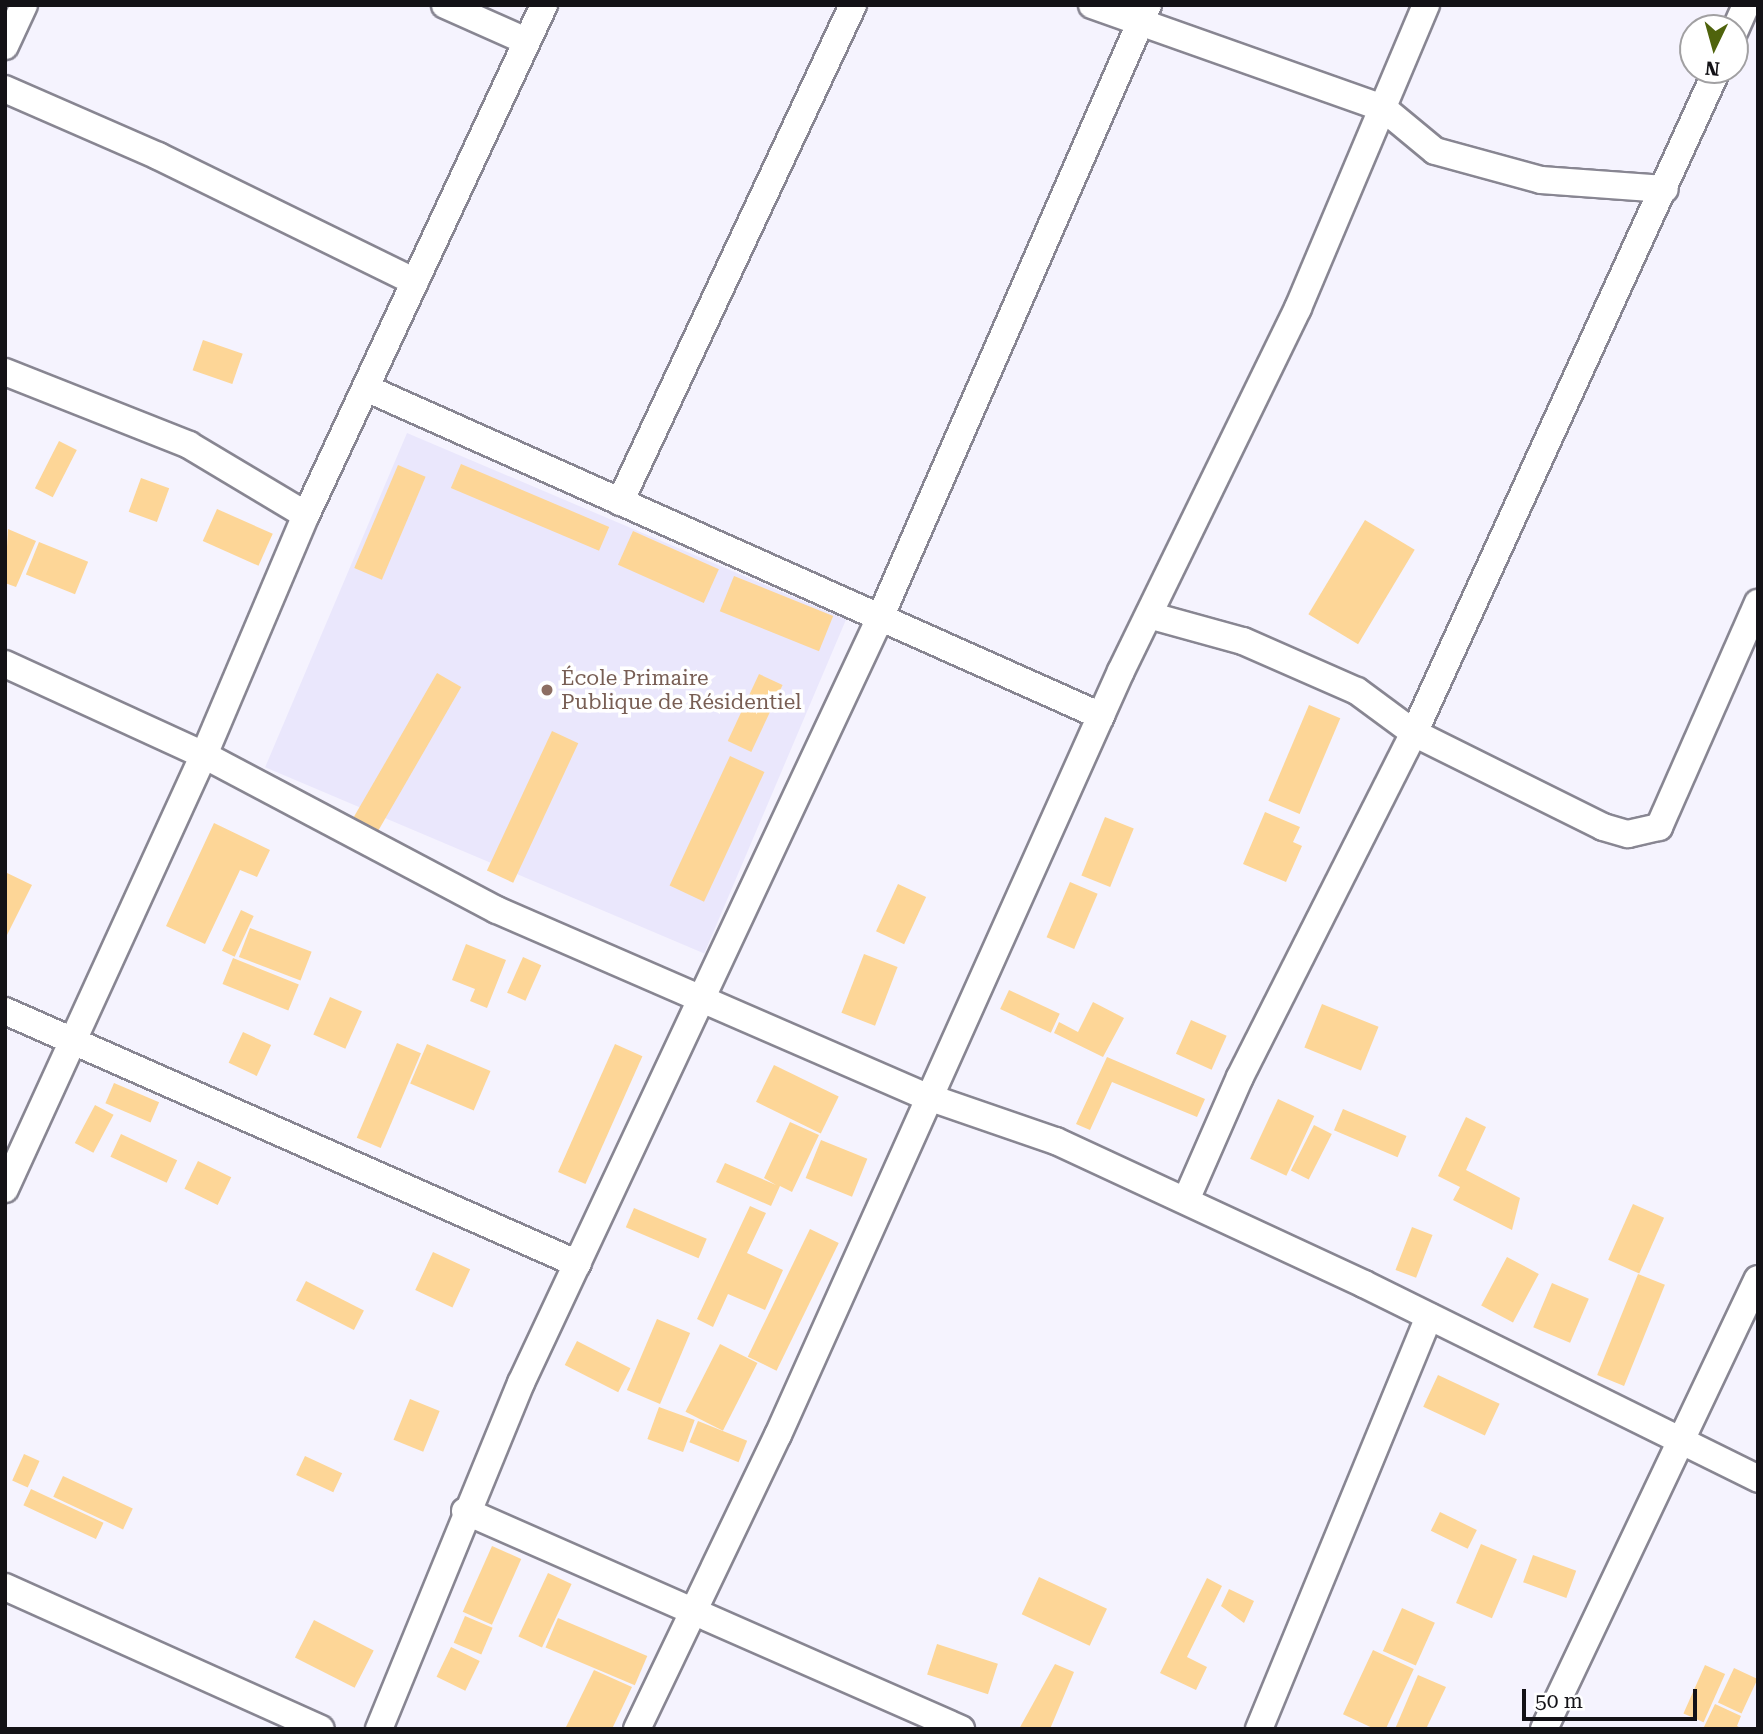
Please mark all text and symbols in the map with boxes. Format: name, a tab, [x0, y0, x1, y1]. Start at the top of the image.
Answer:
north arrow	[1679, 14, 1749, 84]
text: N	[1704, 56, 1721, 81]
place label: École Primaire Publique de Résidentiel	[561, 665, 802, 715]
marker: École Primaire Publique de Résidentiel	[539, 682, 555, 698]
scale bar	[1525, 1674, 1700, 1718]
text: 50 m	[1535, 1689, 1583, 1713]

